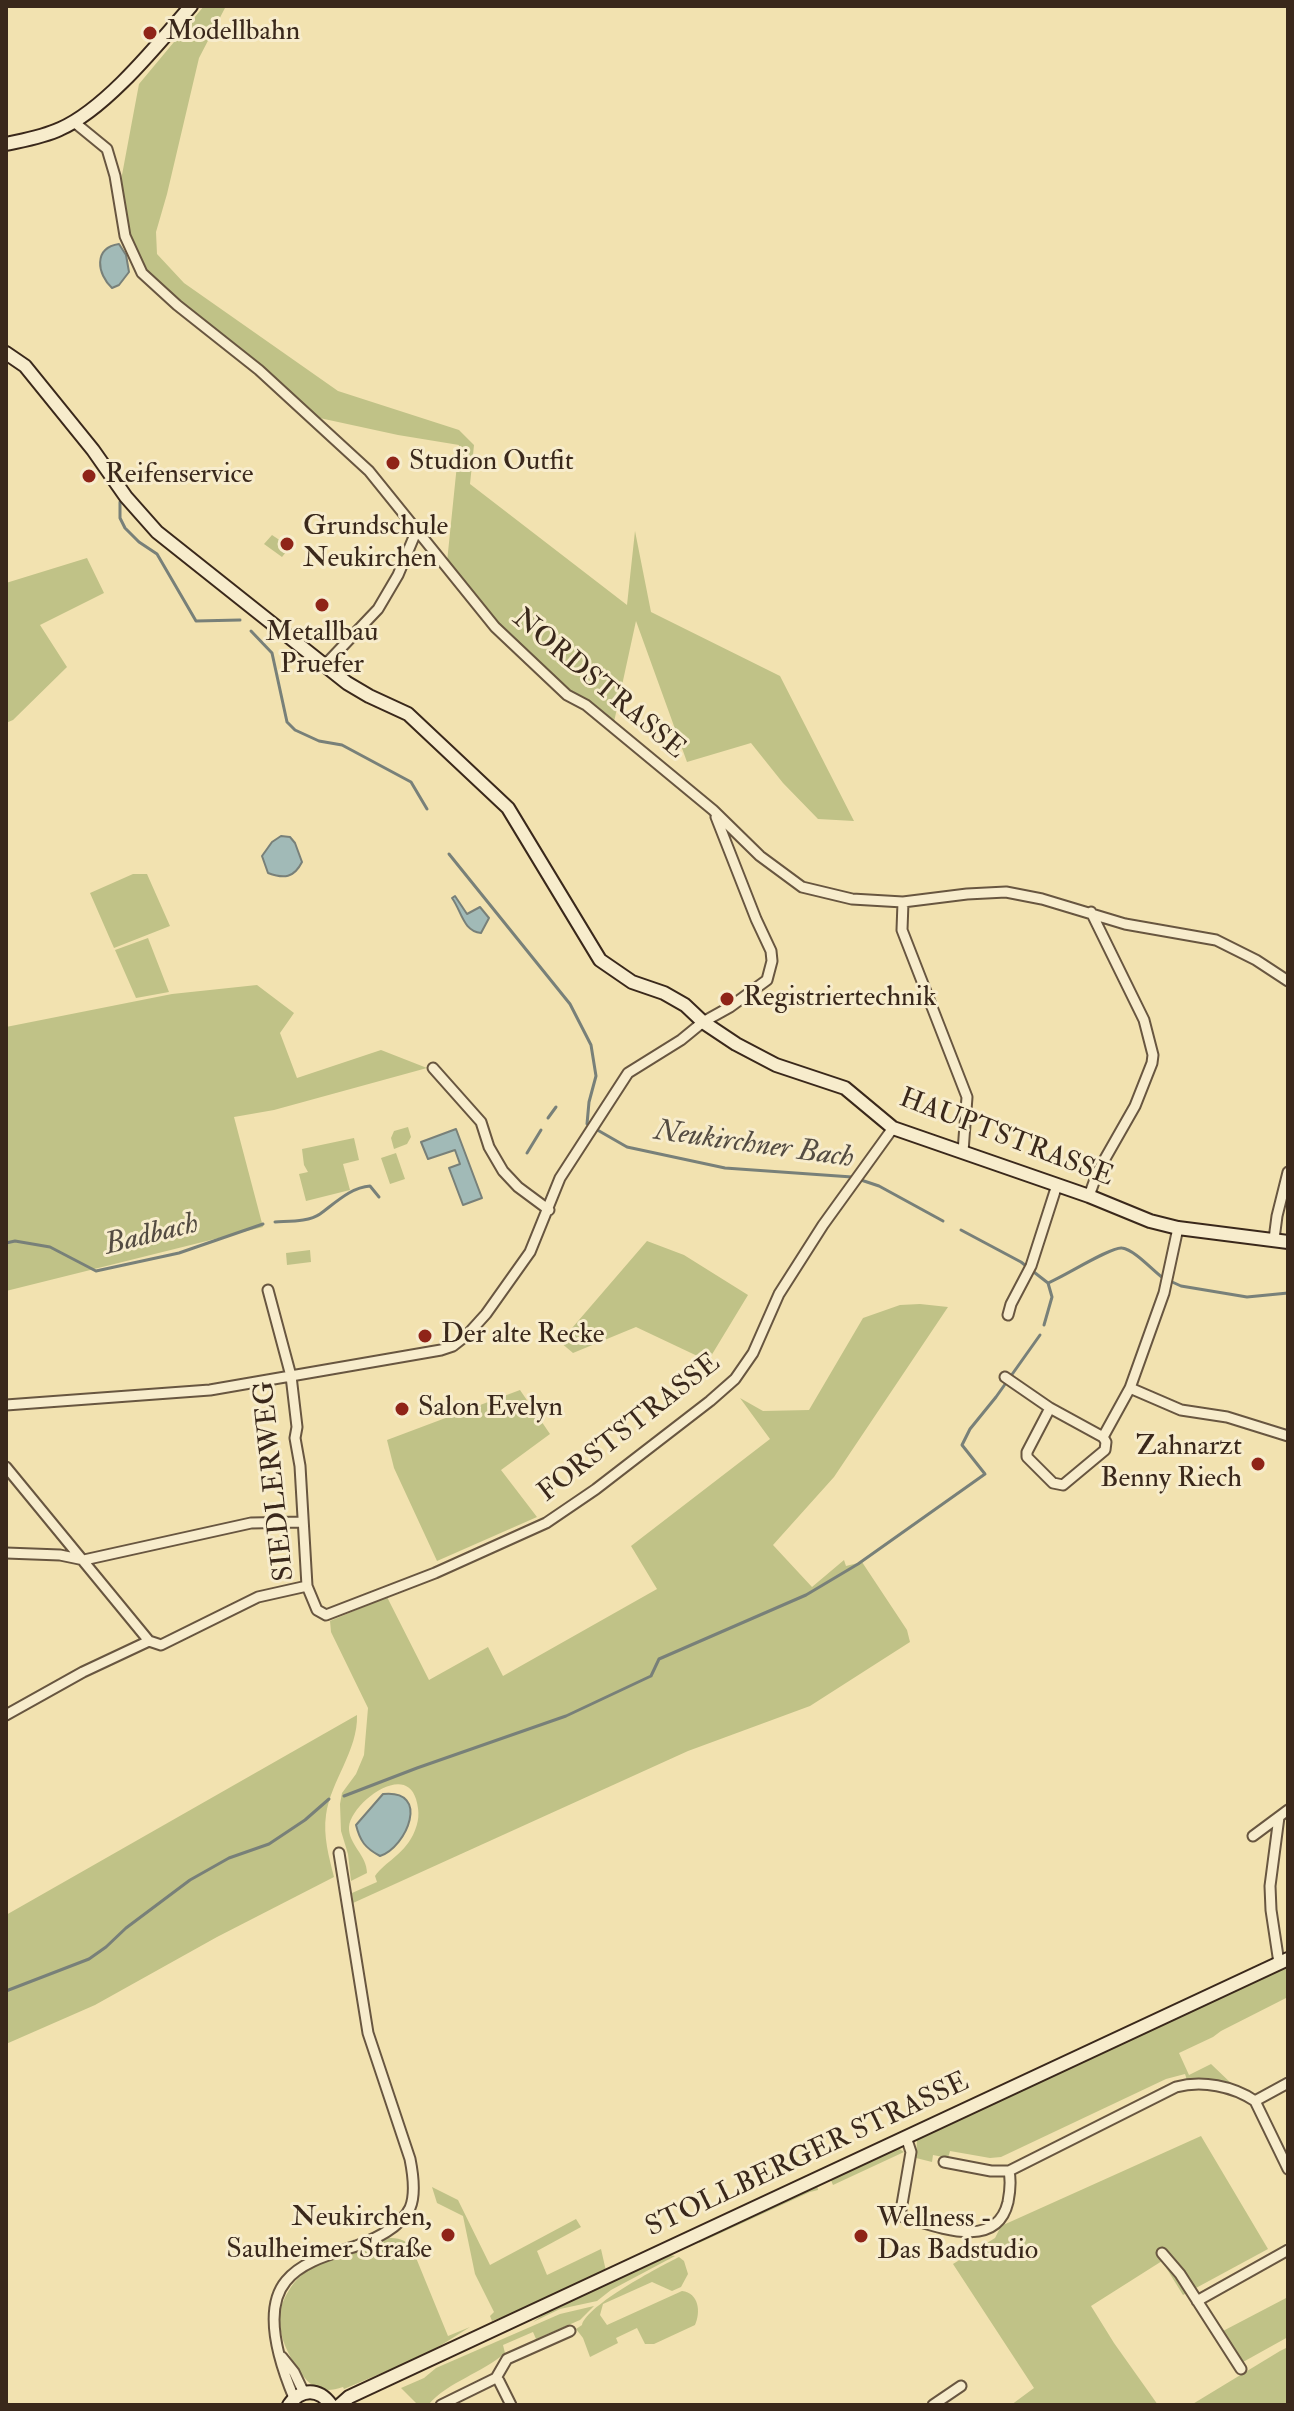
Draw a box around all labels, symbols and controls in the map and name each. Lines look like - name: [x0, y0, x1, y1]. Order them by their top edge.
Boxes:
- place label: Modellbahn: [166, 16, 300, 50]
- marker: Modellbahn: [141, 24, 159, 42]
- place label: Studion Outfit: [409, 446, 574, 480]
- marker: Studion Outfit: [384, 454, 402, 472]
- place label: Reifenservice: [105, 459, 253, 493]
- marker: Reifenservice: [80, 467, 98, 485]
- place label: Grundschule Neukirchen: [303, 511, 448, 577]
- marker: Grundschule Neukirchen: [278, 535, 296, 553]
- marker: Metallbau Pruefer: [313, 596, 331, 614]
- street label: NORDSTRASSE: [505, 603, 691, 767]
- place label: Metallbau Pruefer: [266, 617, 378, 683]
- place label: Registriertechnik: [743, 982, 936, 1016]
- marker: Registriertechnik: [718, 990, 736, 1008]
- street label: HAUPTSTRASSE: [894, 1083, 1118, 1195]
- water label: Neukirchner Bach: [652, 1114, 856, 1178]
- water label: Badbach: [101, 1207, 203, 1265]
- place label: Der alte Recke: [441, 1319, 605, 1353]
- marker: Der alte Recke: [416, 1327, 434, 1345]
- street label: FORSTSTRASSE: [532, 1347, 728, 1511]
- street label: SIEDLERWEG: [249, 1379, 303, 1583]
- place label: Salon Evelyn: [418, 1392, 563, 1426]
- marker: Salon Evelyn: [393, 1400, 411, 1418]
- place label: Zahnarzt Benny Riech: [1100, 1431, 1242, 1497]
- marker: Zahnarzt Benny Riech: [1249, 1455, 1267, 1473]
- street label: STOLLBERGER STRASSE: [641, 2066, 975, 2246]
- place label: Neukirchen, Saulheimer Straße: [226, 2202, 432, 2268]
- place label: Wellness - Das Badstudio: [877, 2203, 1038, 2269]
- marker: Neukirchen, Saulheimer Straße: [439, 2226, 457, 2244]
- marker: Wellness - Das Badstudio: [852, 2227, 870, 2245]

